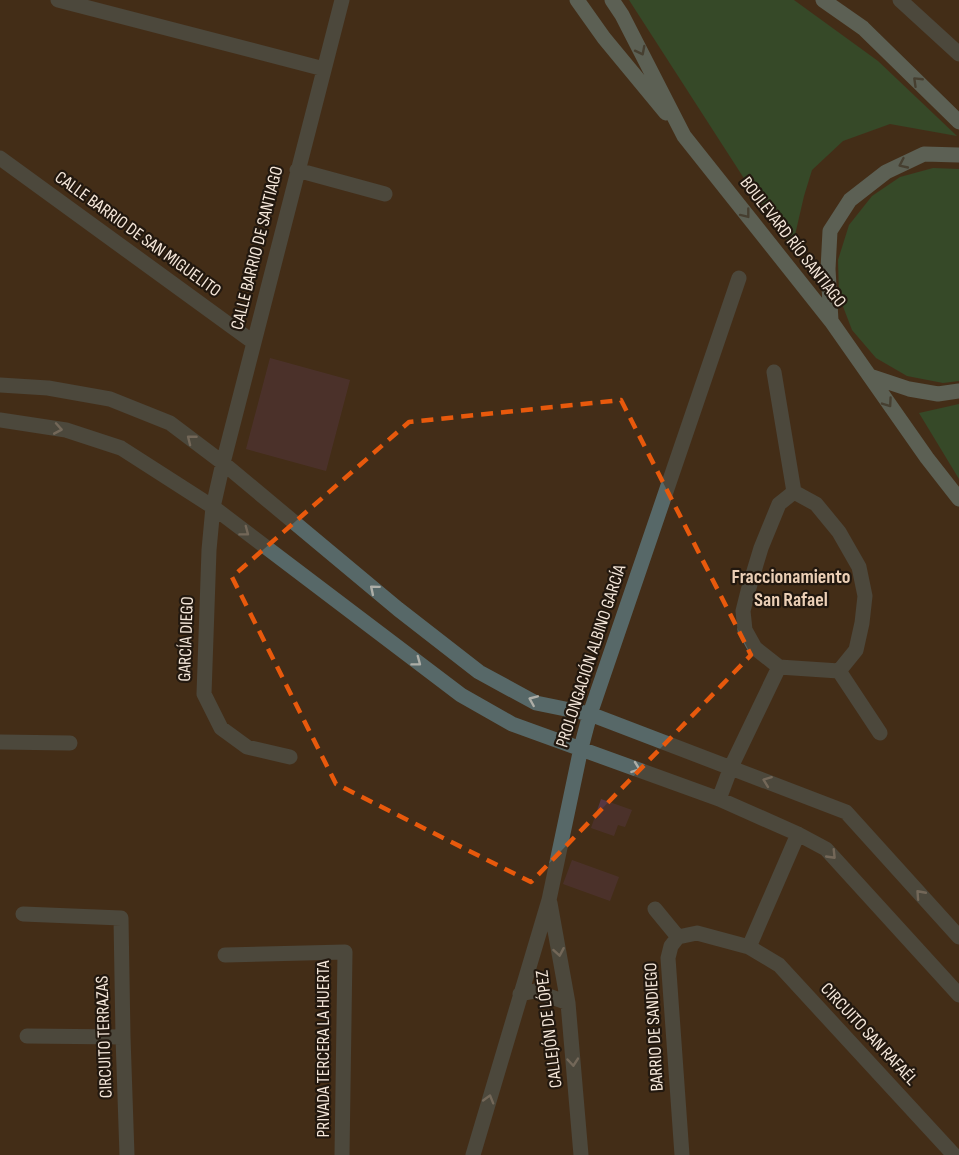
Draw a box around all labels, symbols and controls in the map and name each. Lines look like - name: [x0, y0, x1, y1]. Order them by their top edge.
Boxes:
- one-way arrow: [633, 44, 645, 55]
- one-way arrow: [914, 77, 924, 88]
- one-way arrow: [898, 157, 909, 169]
- street label: CALLE BARRIO DE SANTIAGO: [227, 164, 287, 332]
- street label: CALLE BARRIO DE SAN MIGUELITO: [51, 167, 225, 301]
- street label: BOULEVARD RÍO SANTIAGO: [736, 173, 850, 311]
- one-way arrow: [738, 207, 749, 218]
- one-way arrow: [881, 396, 892, 407]
- one-way arrow: [52, 422, 62, 435]
- one-way arrow: [186, 435, 197, 446]
- one-way arrow: [239, 524, 250, 535]
- street label: PROLONGACIÓN ALBINO GARCÍA: [552, 562, 631, 750]
- district label: Fraccionamiento San Rafael: [732, 565, 851, 612]
- one-way arrow: [370, 585, 381, 596]
- street label: GARCÍA DIEGO: [174, 596, 198, 682]
- one-way arrow: [411, 655, 422, 666]
- one-way arrow: [528, 695, 539, 707]
- one-way arrow: [630, 761, 640, 774]
- one-way arrow: [762, 776, 773, 789]
- one-way arrow: [825, 849, 836, 859]
- one-way arrow: [916, 890, 927, 901]
- one-way arrow: [552, 946, 565, 956]
- street label: PRIVADA TERCERA LA HUERTA: [313, 960, 334, 1138]
- street label: BARRIO DE SANDIEGO: [640, 962, 668, 1092]
- street label: CALLEJÓN DE LÓPEZ: [531, 968, 567, 1089]
- street label: CIRCUITO TERRAZAS: [91, 975, 117, 1099]
- street label: CIRCUITO SAN RAFAÉL: [816, 978, 922, 1090]
- one-way arrow: [566, 1057, 579, 1066]
- one-way arrow: [482, 1094, 494, 1105]

